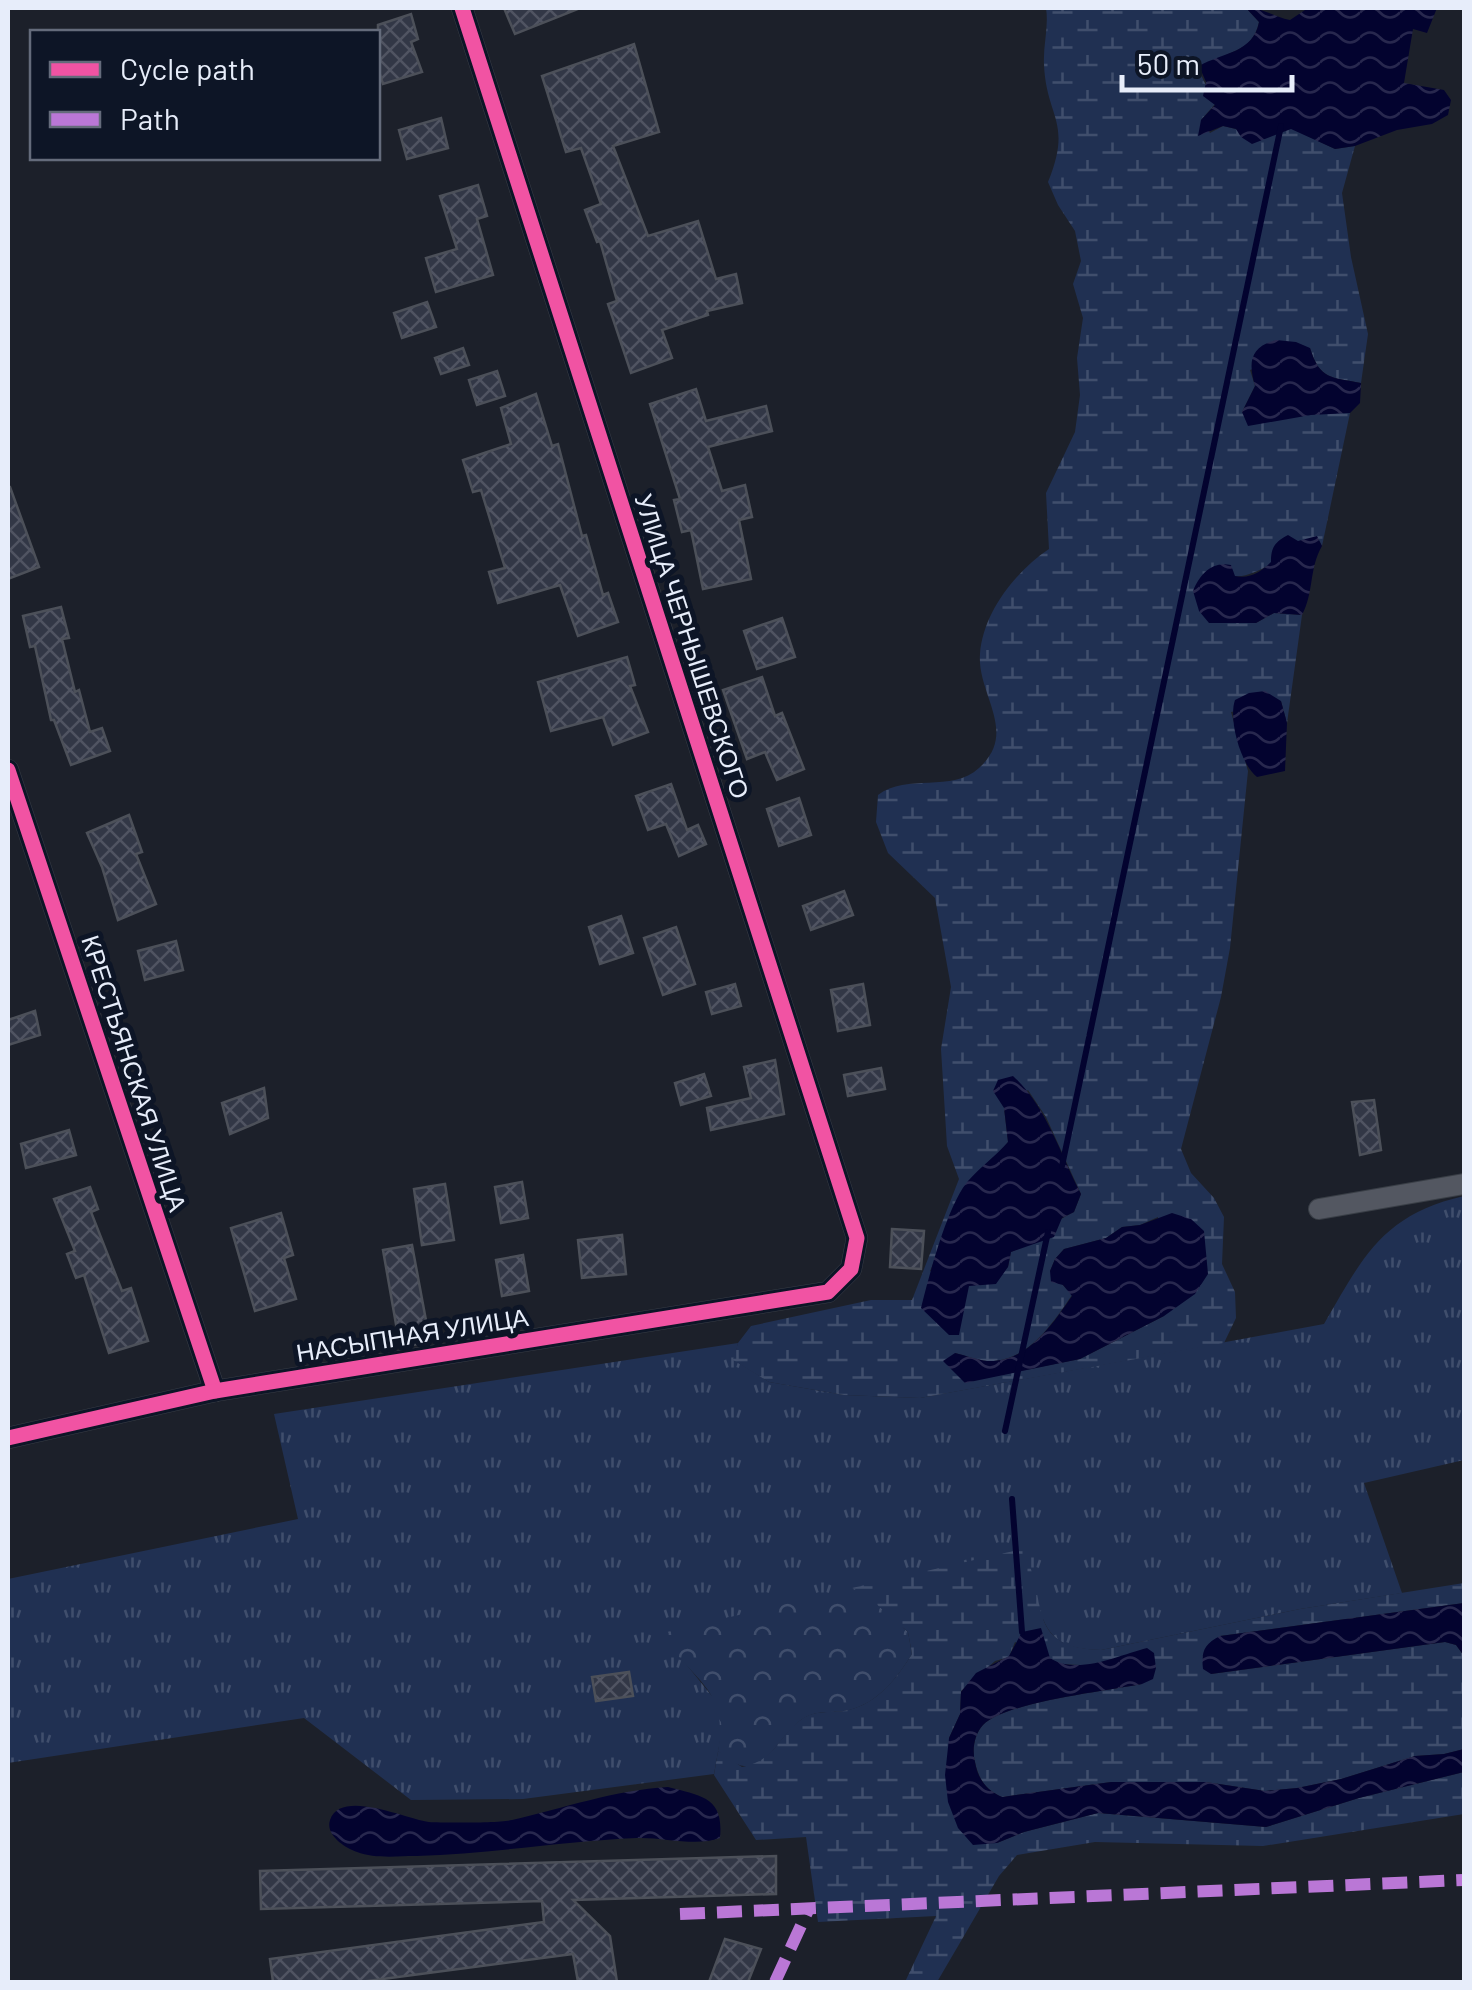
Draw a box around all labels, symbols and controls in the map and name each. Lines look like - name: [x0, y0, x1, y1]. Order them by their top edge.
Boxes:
- legend: [30, 30, 380, 160]
- scale bar: [1122, 30, 1292, 92]
- text: 50 m: [1137, 45, 1200, 81]
- text: Cycle path: [120, 50, 255, 86]
- text: Path: [120, 100, 180, 136]
- street label: УЛИЦА ЧЕРНЫШЕВСКОГО: [630, 490, 756, 802]
- street label: КРЕСТЬЯНСКАЯ УЛИЦА: [76, 931, 194, 1215]
- street label: НАСЫПНАЯ УЛИЦА: [294, 1301, 531, 1367]

